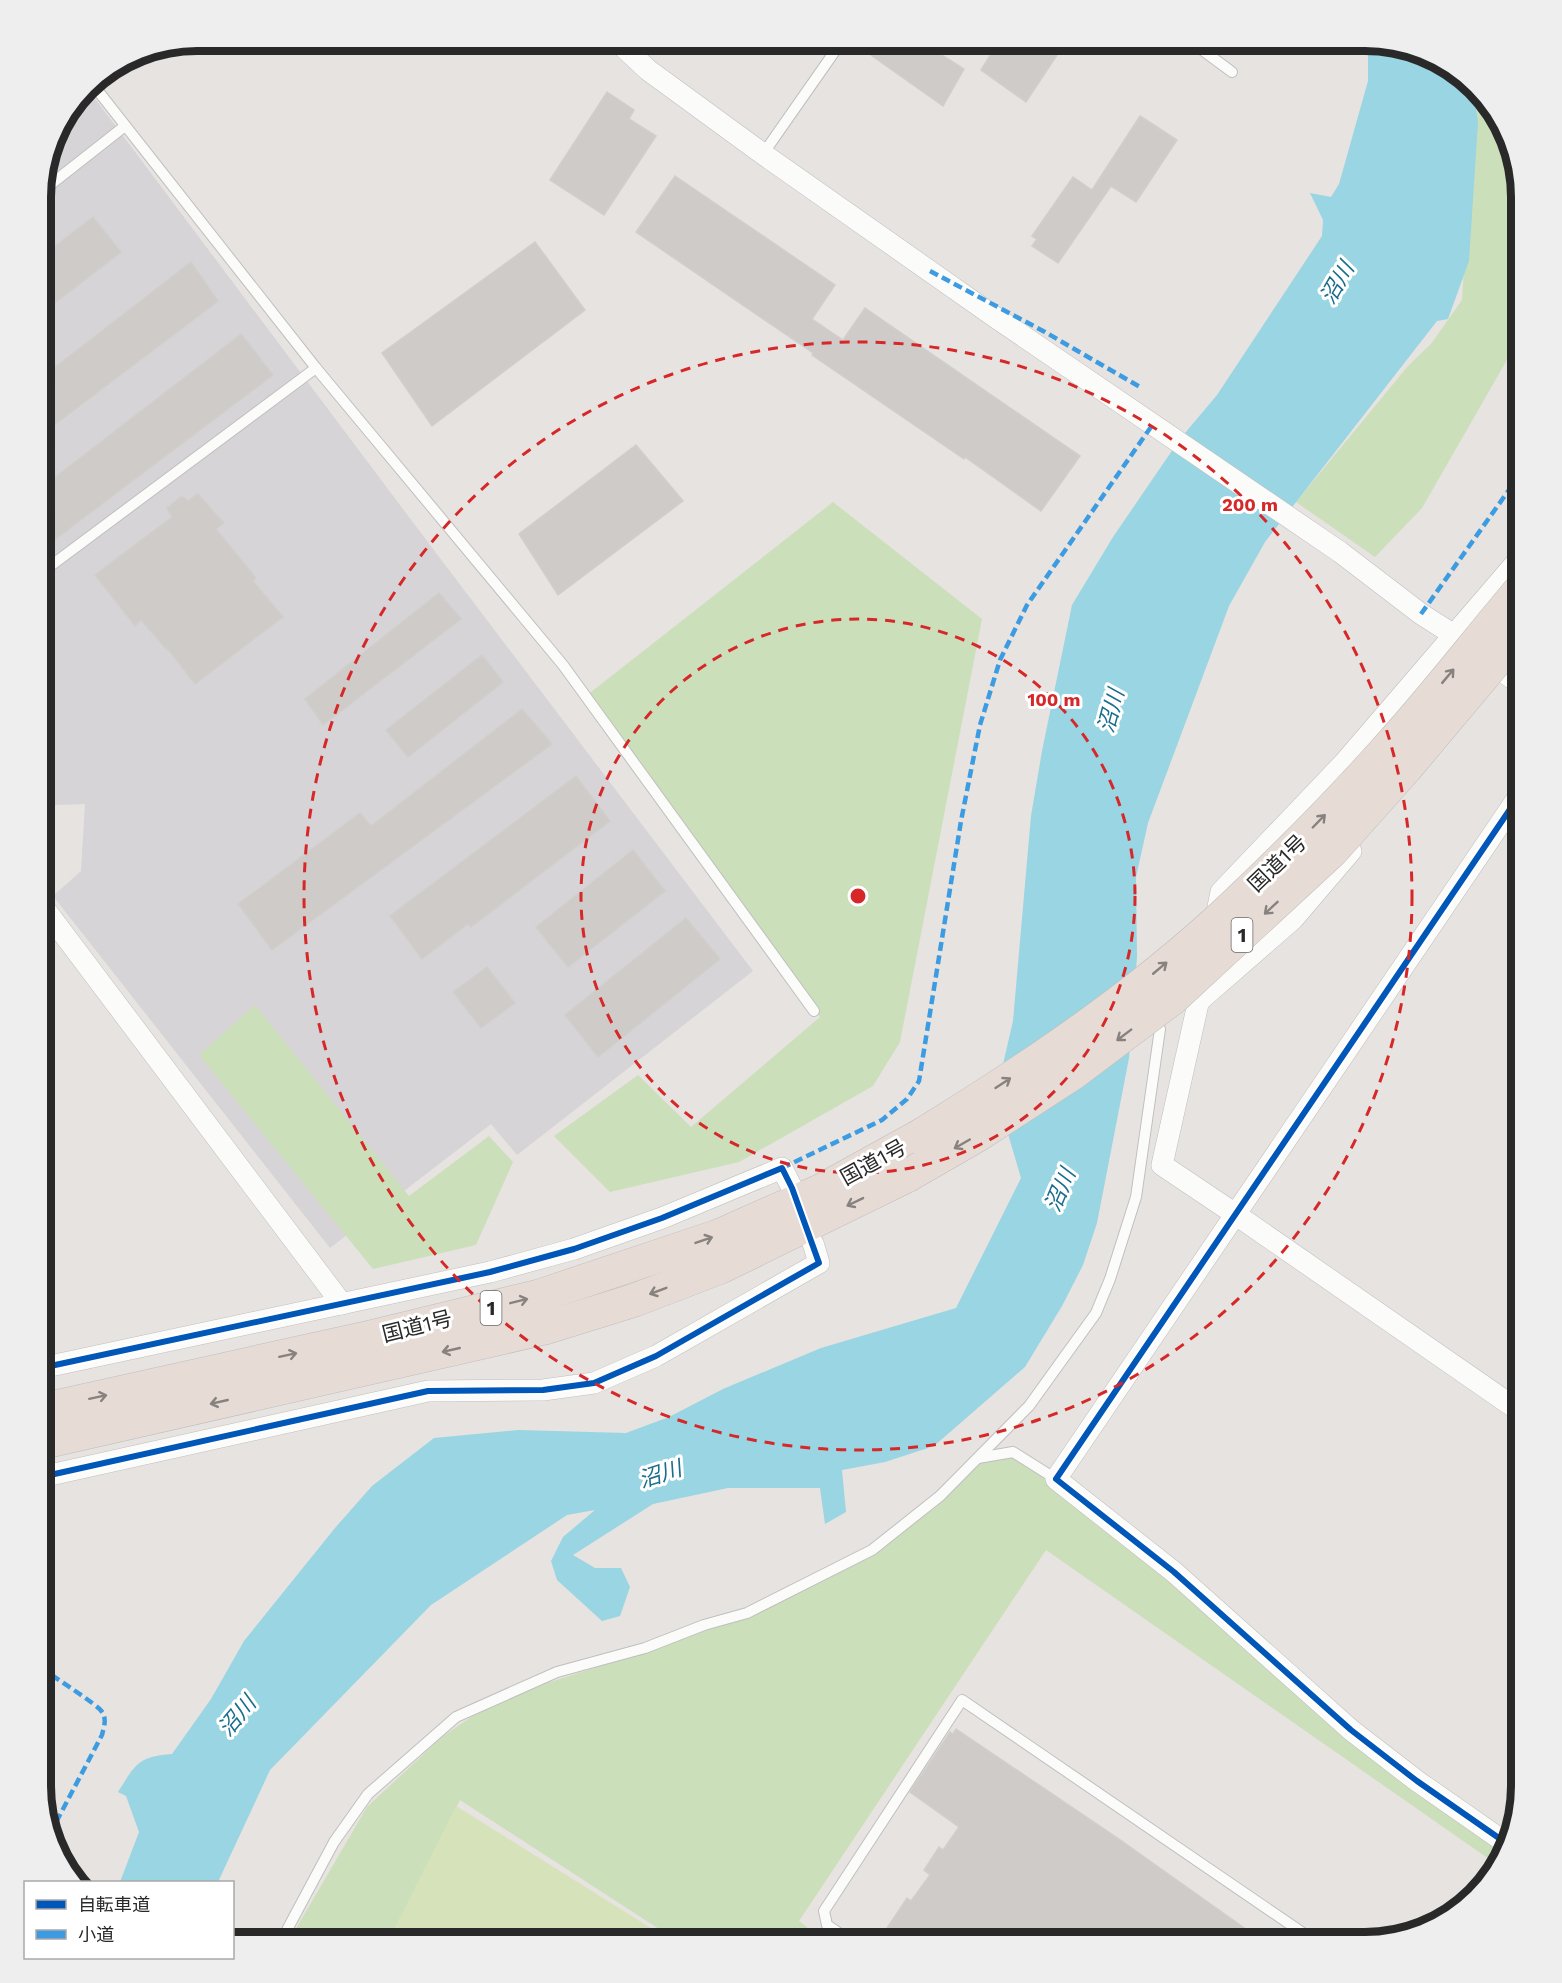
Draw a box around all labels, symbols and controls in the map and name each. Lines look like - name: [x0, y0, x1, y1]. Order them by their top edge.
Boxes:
- water label: 沼川: [1315, 256, 1360, 308]
- text: 200 m: [1222, 494, 1278, 515]
- one-way arrow: [1442, 668, 1455, 684]
- water label: 沼川: [1093, 685, 1129, 735]
- text: 100 m: [1027, 689, 1081, 710]
- one-way arrow: [1311, 814, 1326, 829]
- street label: 国道1号: [1243, 829, 1311, 897]
- centre of rings: [848, 886, 868, 906]
- one-way arrow: [1264, 901, 1279, 915]
- road number: 1: [1232, 918, 1252, 952]
- one-way arrow: [1152, 962, 1168, 975]
- one-way arrow: [1116, 1029, 1132, 1041]
- one-way arrow: [994, 1077, 1011, 1089]
- street label: 国道1号: [836, 1134, 910, 1190]
- one-way arrow: [954, 1138, 971, 1150]
- water label: 沼川: [1040, 1163, 1081, 1215]
- one-way arrow: [846, 1196, 864, 1208]
- one-way arrow: [694, 1234, 713, 1245]
- one-way arrow: [649, 1286, 668, 1297]
- road number: 1: [480, 1291, 502, 1325]
- one-way arrow: [509, 1295, 528, 1307]
- street label: 国道1号: [379, 1305, 455, 1347]
- one-way arrow: [441, 1344, 460, 1356]
- one-way arrow: [278, 1349, 297, 1360]
- one-way arrow: [87, 1391, 107, 1402]
- one-way arrow: [210, 1397, 230, 1408]
- water label: 沼川: [635, 1455, 687, 1493]
- water label: 沼川: [213, 1690, 262, 1741]
- legend: [24, 1881, 234, 1959]
- text: 自転車道: [78, 1894, 150, 1915]
- text: 小道: [78, 1924, 114, 1945]

